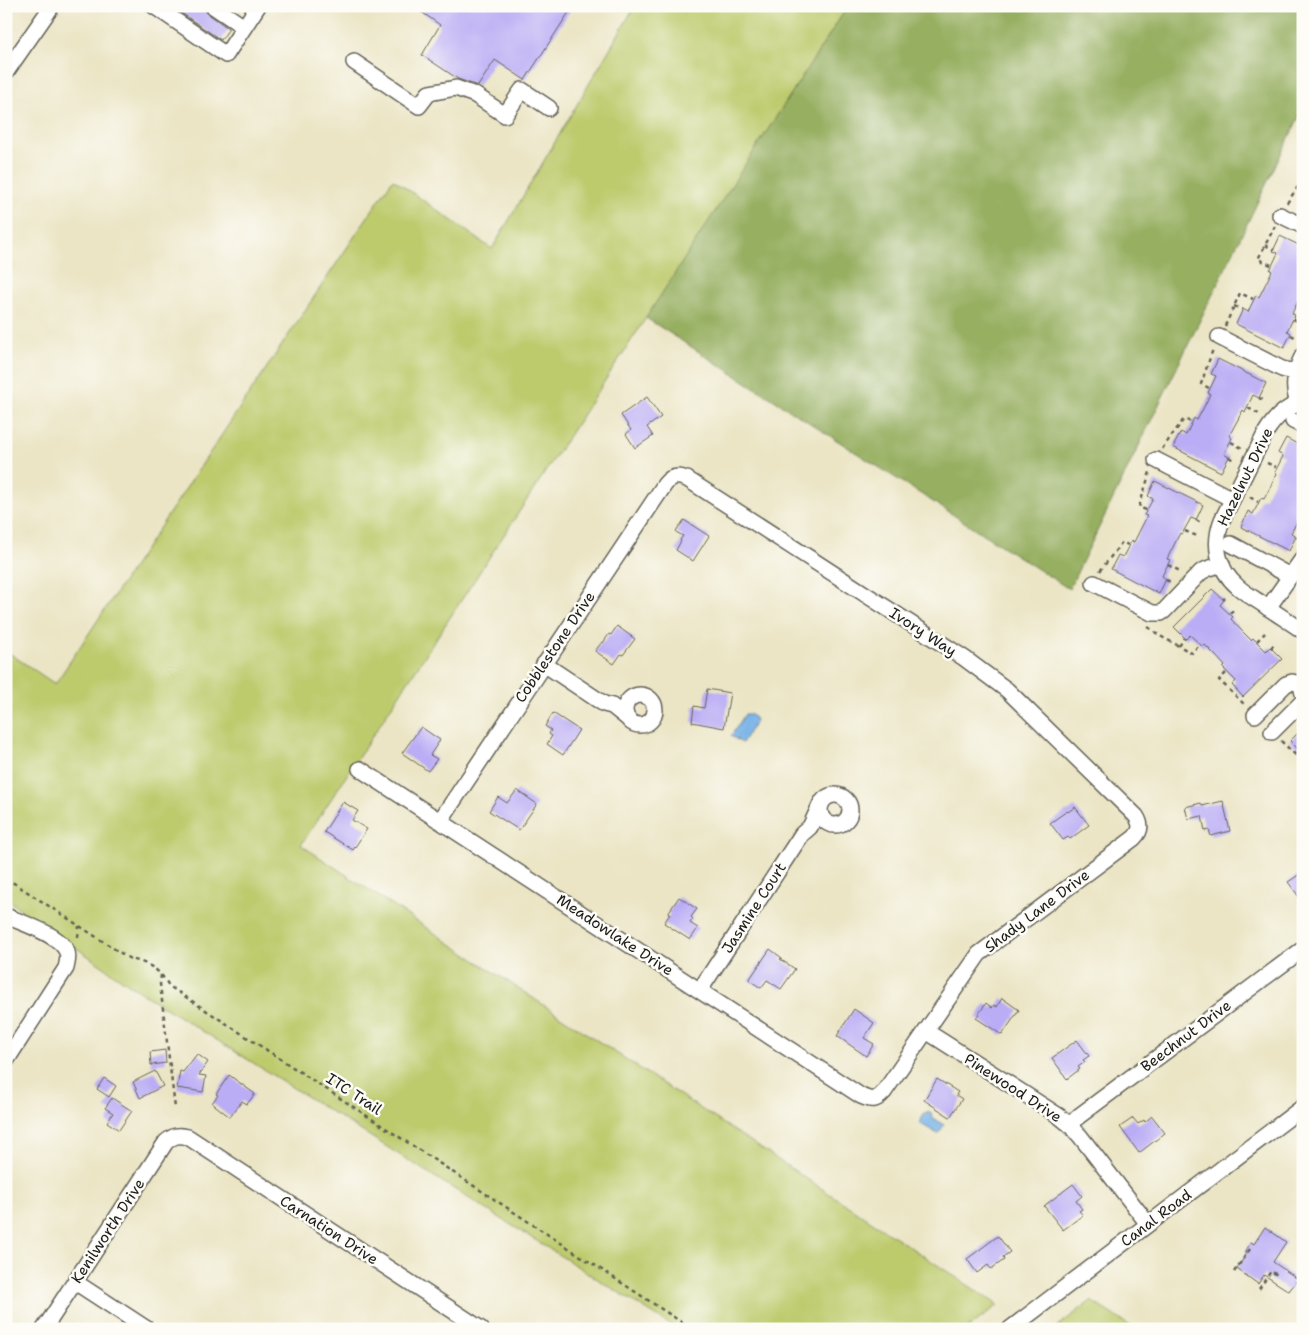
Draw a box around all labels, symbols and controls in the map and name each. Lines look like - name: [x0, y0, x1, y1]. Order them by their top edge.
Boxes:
- street label: Hazelnut Drive: [1212, 424, 1278, 530]
- street label: Cobblestone Drive: [510, 588, 600, 706]
- street label: Ivory Way: [886, 603, 960, 661]
- street label: Jasmine Court: [717, 859, 791, 957]
- street label: Shady Lane Drive: [980, 865, 1094, 957]
- street label: Meadowlake Drive: [553, 890, 677, 980]
- street label: Beechnut Drive: [1137, 995, 1235, 1077]
- street label: Pinewood Drive: [960, 1049, 1066, 1127]
- street label: ITC Trail: [322, 1069, 386, 1120]
- street label: Kenilworth Drive: [67, 1175, 149, 1287]
- street label: Canal Road: [1116, 1184, 1196, 1251]
- street label: Carnation Drive: [276, 1191, 382, 1269]

